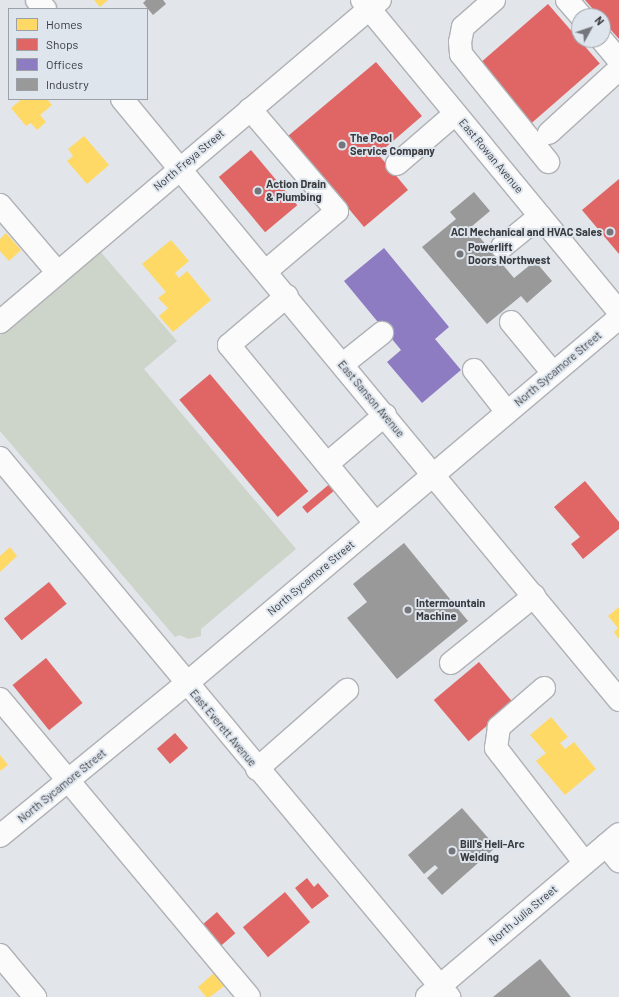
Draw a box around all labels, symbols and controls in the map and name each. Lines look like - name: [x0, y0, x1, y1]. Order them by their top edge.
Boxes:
- legend: [8, 8, 148, 100]
- north arrow: [571, 8, 611, 48]
- text: N: [592, 14, 607, 28]
- text: Homes: [46, 17, 82, 31]
- text: Shops: [46, 37, 78, 51]
- text: Offices: [46, 57, 83, 71]
- text: Industry: [46, 77, 89, 91]
- street label: East Rowan Avenue: [456, 116, 526, 196]
- street label: North Freya Street: [151, 127, 227, 193]
- place label: The Pool Service Company: [350, 132, 435, 158]
- marker: The Pool Service Company: [337, 140, 347, 150]
- place label: Action Drain & Plumbing: [266, 178, 326, 204]
- marker: Action Drain & Plumbing: [253, 186, 263, 196]
- place label: ACI Mechanical and HVAC Sales: [451, 225, 602, 239]
- marker: ACI Mechanical and HVAC Sales: [605, 227, 615, 237]
- place label: Powerlift Doors Northwest: [468, 241, 550, 267]
- marker: Powerlift Doors Northwest: [455, 249, 465, 259]
- street label: North Sycamore Street: [512, 329, 604, 409]
- street label: East Sanson Avenue: [335, 358, 407, 440]
- street label: North Sycamore Street: [265, 538, 357, 618]
- place label: Intermountain Machine: [416, 597, 485, 623]
- marker: Intermountain Machine: [403, 605, 413, 615]
- street label: East Everett Avenue: [187, 687, 259, 769]
- street label: North Sycamore Street: [15, 746, 109, 826]
- place label: Bill's Heli-Arc Welding: [460, 838, 525, 864]
- marker: Bill's Heli-Arc Welding: [447, 846, 457, 856]
- street label: North Julia Street: [486, 883, 560, 947]

